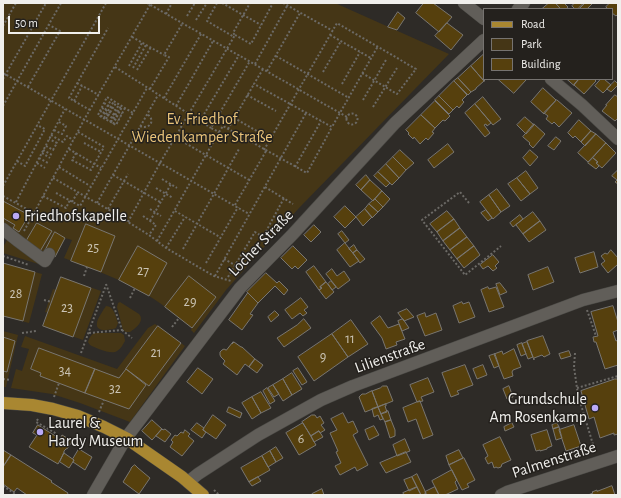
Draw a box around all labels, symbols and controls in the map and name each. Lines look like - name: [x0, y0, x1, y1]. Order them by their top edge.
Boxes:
- scale bar: [10, 8, 102, 34]
- legend: [483, 8, 613, 80]
- text: 50 m: [15, 17, 38, 29]
- text: Road: [521, 18, 545, 30]
- text: Park: [521, 38, 542, 50]
- text: Building: [521, 58, 561, 70]
- park label: Ev. Friedhof Wiedenkamper Straße: [131, 109, 273, 147]
- place label: Friedhofskapelle: [24, 206, 127, 226]
- street label: Locher Straße: [224, 206, 298, 280]
- marker: Friedhofskapelle: [11, 211, 21, 221]
- house number: 25: [87, 240, 99, 256]
- house number: 27: [137, 263, 149, 279]
- house number: 28: [9, 286, 23, 302]
- house number: 29: [184, 294, 196, 310]
- house number: 23: [61, 300, 73, 316]
- house number: 11: [345, 331, 355, 347]
- street label: Lilienstraße: [352, 334, 428, 378]
- house number: 21: [150, 345, 162, 361]
- house number: 9: [320, 349, 326, 365]
- house number: 34: [59, 363, 71, 379]
- house number: 32: [109, 381, 121, 397]
- place label: Grundschule Am Rosenkamp: [490, 389, 587, 427]
- marker: Grundschule Am Rosenkamp: [590, 403, 600, 413]
- place label: Laurel & Hardy Museum: [48, 413, 143, 451]
- marker: Laurel & Hardy Museum: [35, 427, 45, 437]
- house number: 6: [298, 431, 304, 447]
- street label: Palmenstraße: [509, 437, 599, 483]

